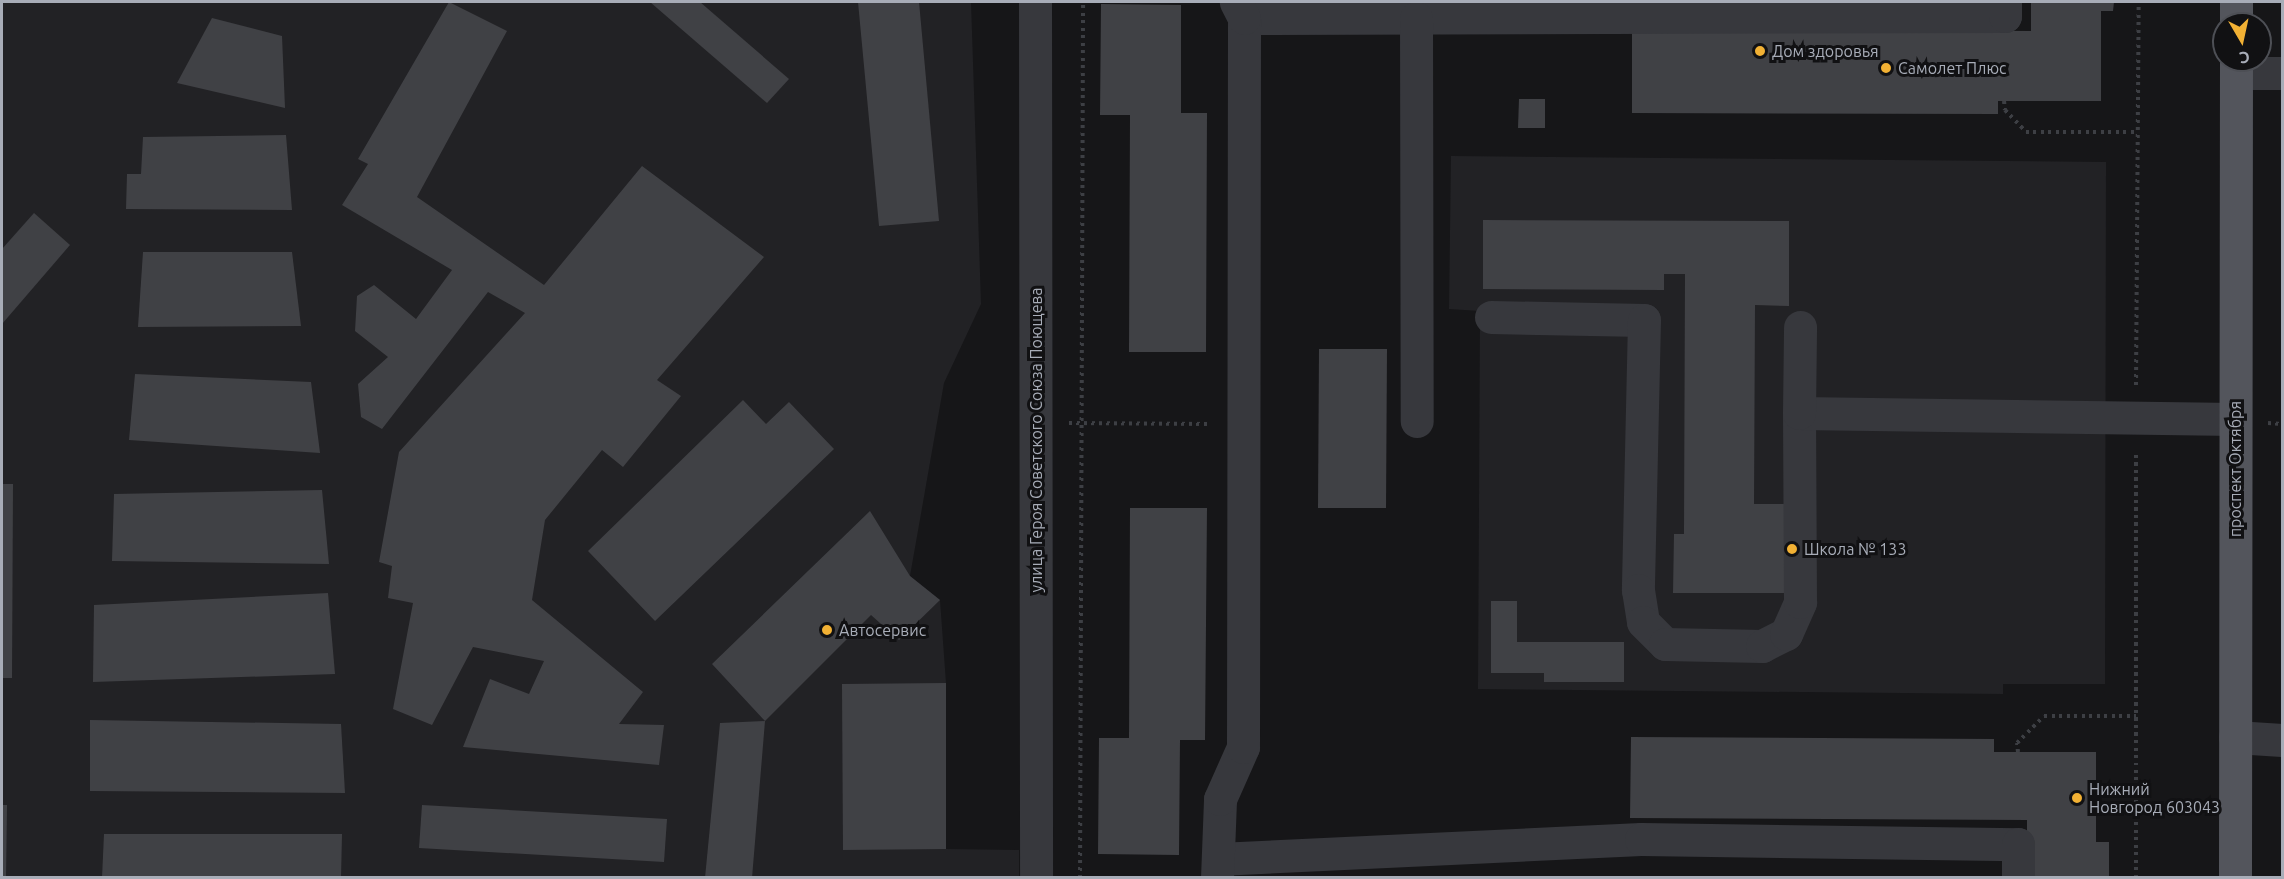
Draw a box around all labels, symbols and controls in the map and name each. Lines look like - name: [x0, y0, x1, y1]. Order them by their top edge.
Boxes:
- north arrow: [2212, 12, 2272, 72]
- place label: Дом здоровья: [1772, 41, 1879, 61]
- marker: Дом здоровья: [1753, 44, 1767, 58]
- text: С: [2238, 48, 2251, 67]
- place label: Самолет Плюс: [1898, 58, 2007, 78]
- marker: Самолет Плюс: [1879, 61, 1893, 75]
- street label: улица Героя Советского Союза Поющева: [1026, 287, 1046, 593]
- street label: проспект Октября: [2225, 401, 2245, 537]
- place label: Школа № 133: [1804, 539, 1906, 559]
- marker: Школа № 133: [1785, 542, 1799, 556]
- place label: Автосервис: [839, 620, 926, 640]
- marker: Автосервис: [820, 623, 834, 637]
- place label: Нижний Новгород 603043: [2089, 779, 2220, 817]
- marker: Нижний Новгород 603043: [2070, 791, 2084, 805]

